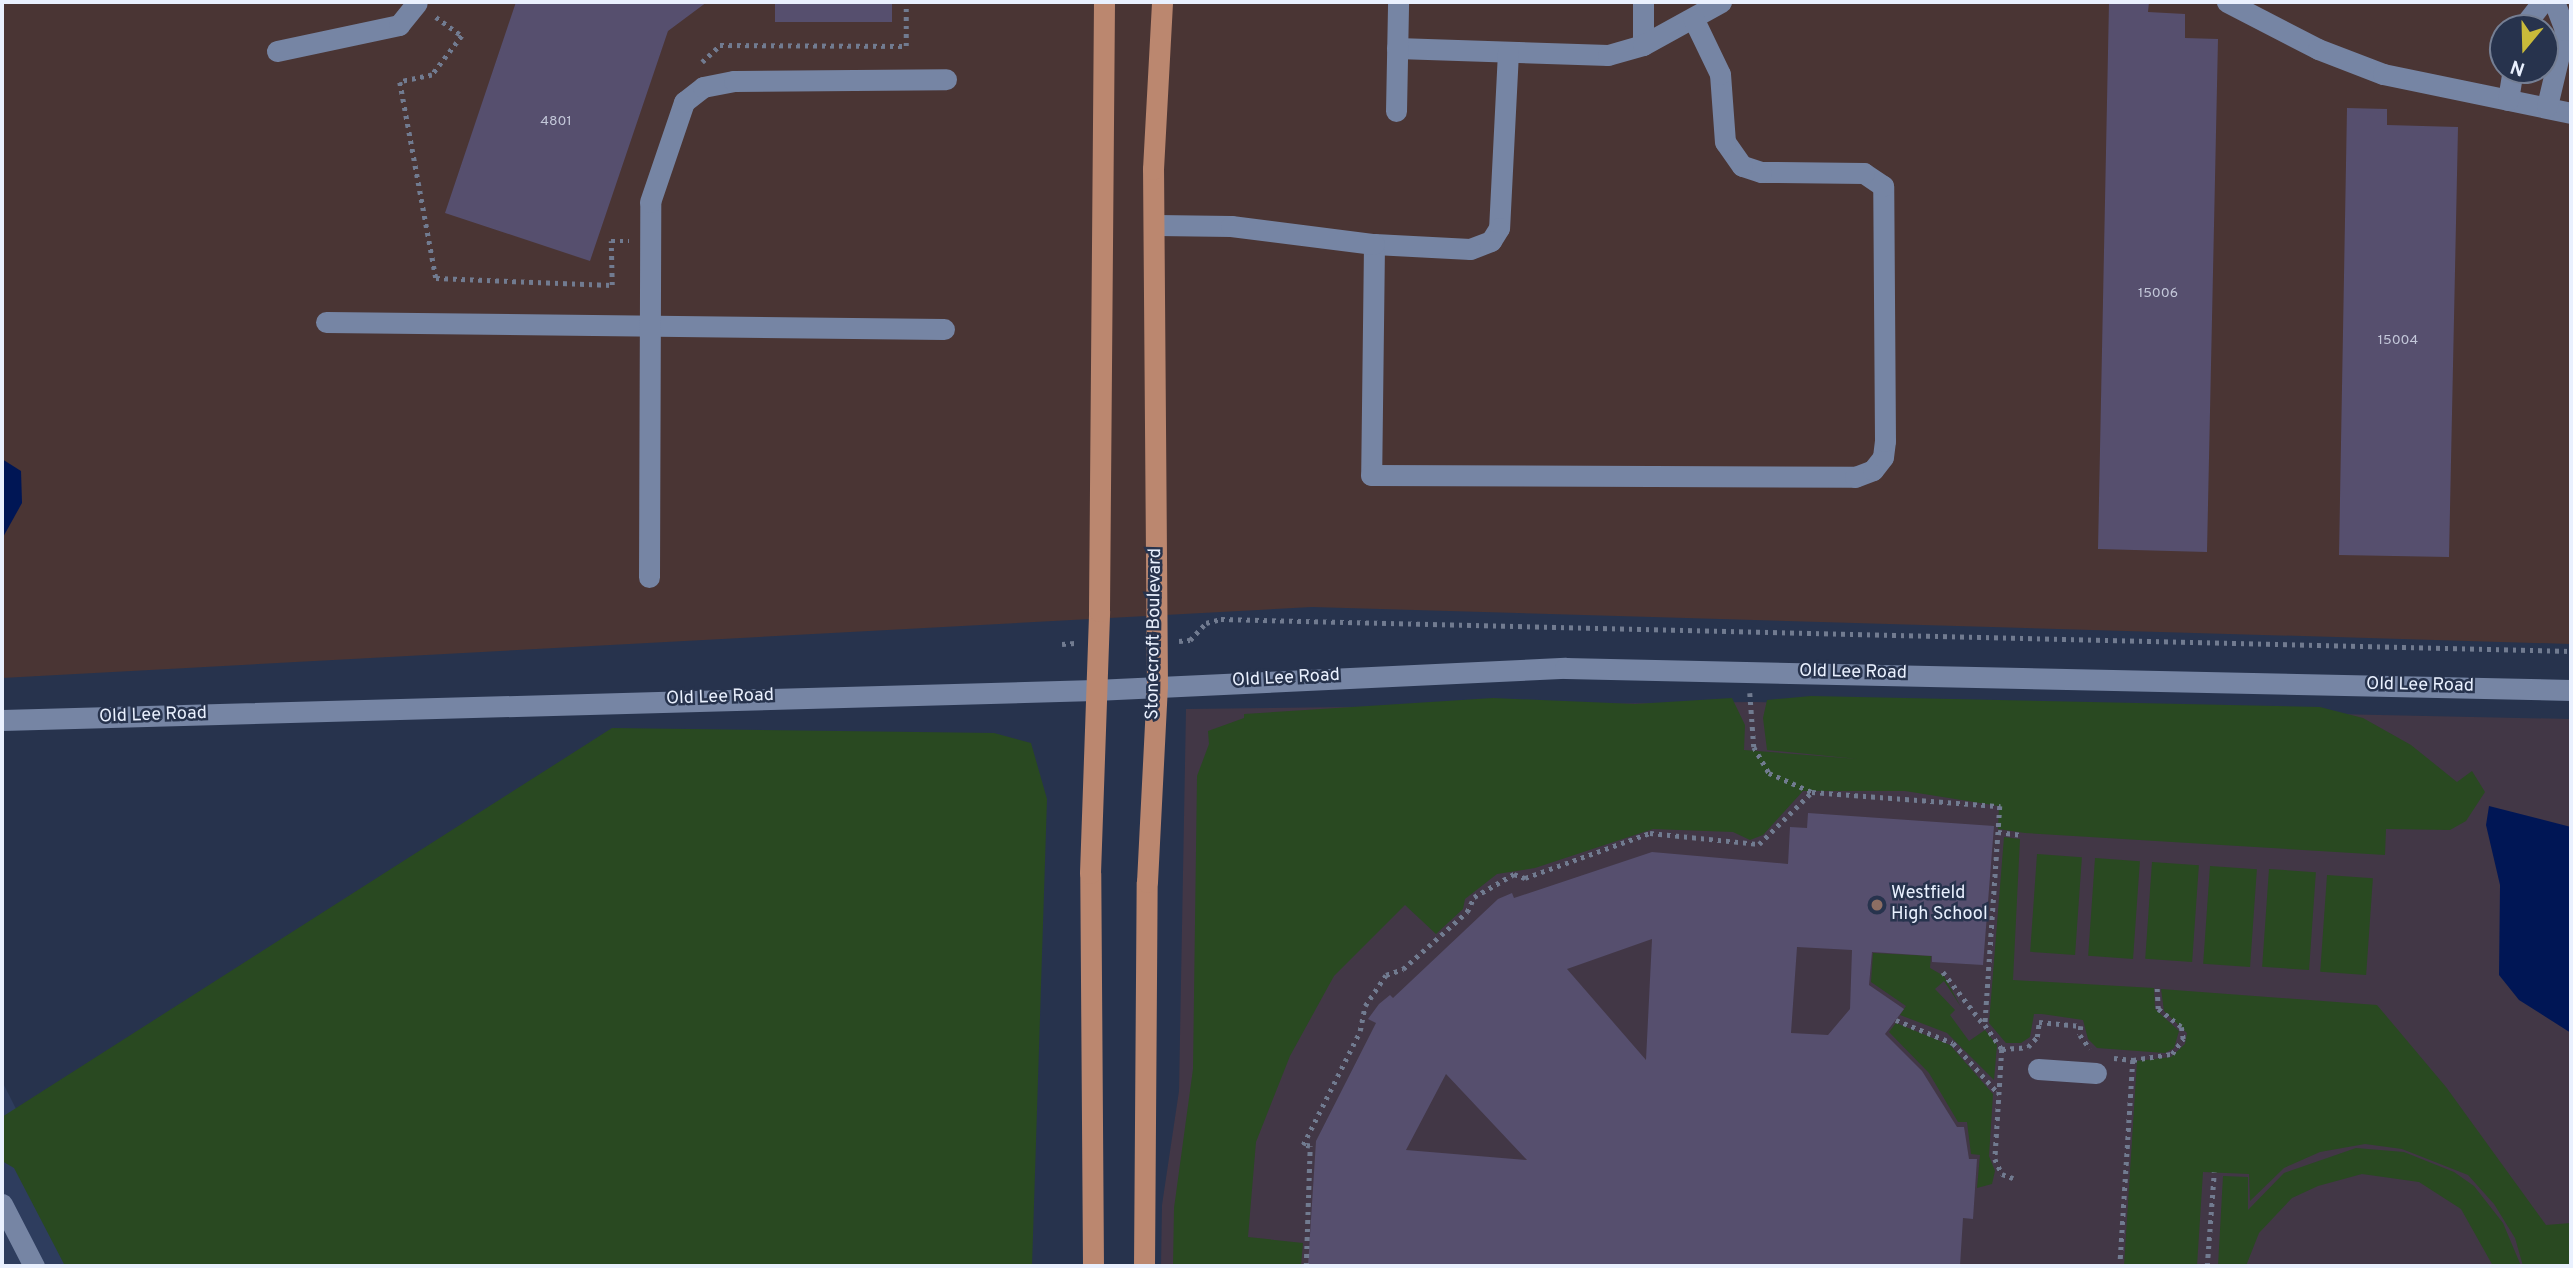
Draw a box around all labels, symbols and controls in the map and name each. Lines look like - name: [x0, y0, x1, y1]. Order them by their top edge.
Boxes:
- north arrow: [2489, 14, 2559, 84]
- text: N: [2507, 53, 2528, 81]
- house number: 4801: [540, 114, 572, 130]
- house number: 15006: [2138, 286, 2178, 302]
- house number: 15004: [2378, 333, 2418, 349]
- street label: Stonecroft Boulevard: [1143, 548, 1167, 720]
- street label: Old Lee Road: [1799, 661, 1907, 685]
- street label: Old Lee Road: [1232, 665, 1340, 693]
- street label: Old Lee Road: [2366, 674, 2474, 698]
- street label: Old Lee Road: [666, 685, 774, 711]
- street label: Old Lee Road: [99, 703, 207, 729]
- place label: Westfield High School: [1891, 884, 1988, 926]
- marker: Westfield High School: [1869, 897, 1885, 913]

